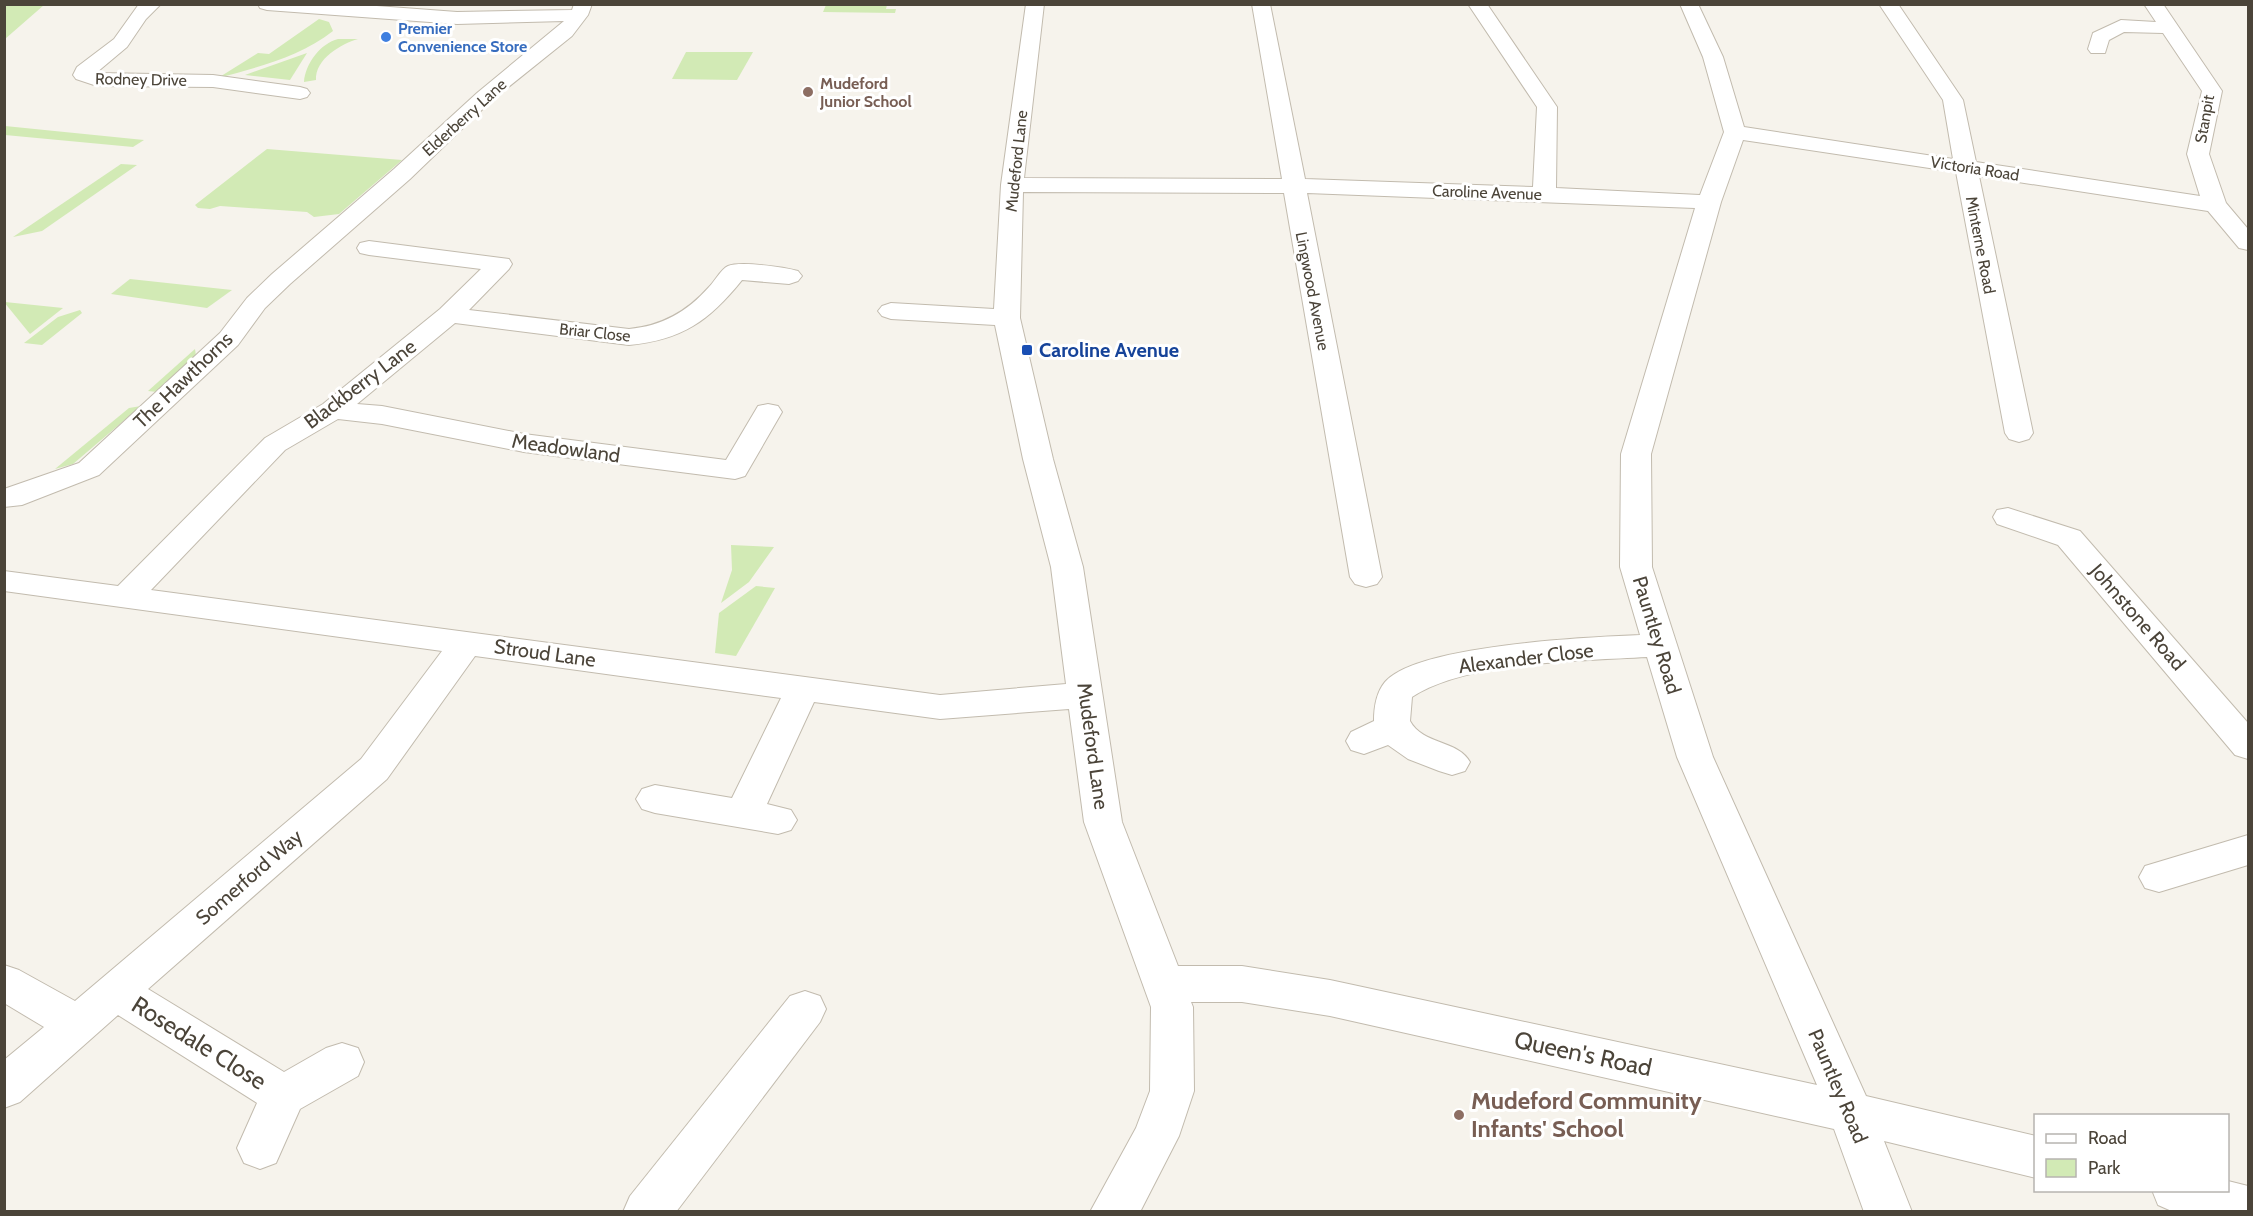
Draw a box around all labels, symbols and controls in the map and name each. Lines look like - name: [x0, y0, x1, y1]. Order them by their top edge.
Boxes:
- place label: Premier Convenience Store: [398, 19, 527, 56]
- marker: Premier Convenience Store: [379, 30, 393, 44]
- street label: Rodney Drive: [95, 69, 187, 90]
- place label: Mudeford Junior School: [819, 74, 912, 111]
- street label: Elderberry Lane: [418, 75, 510, 160]
- marker: Mudeford Junior School: [801, 85, 815, 99]
- street label: Stanpit: [2191, 93, 2218, 145]
- street label: Mudeford Lane: [1002, 109, 1031, 213]
- street label: Victoria Road: [1929, 152, 2021, 185]
- street label: Caroline Avenue: [1432, 181, 1542, 204]
- street label: Minterne Road: [1962, 195, 1999, 296]
- street label: Lingwood Avenue: [1292, 230, 1333, 352]
- street label: Briar Close: [558, 319, 631, 346]
- street label: The Hawthorns: [129, 327, 237, 433]
- street label: Blackberry Lane: [299, 334, 421, 434]
- place label: Caroline Avenue: [1039, 338, 1179, 362]
- marker: Caroline Avenue: [1020, 343, 1034, 357]
- street label: Meadowland: [510, 429, 622, 467]
- street label: Johnstone Road: [2085, 558, 2191, 675]
- street label: Pauntley Road: [1628, 573, 1686, 697]
- street label: Stroud Lane: [493, 634, 597, 672]
- street label: Alexander Close: [1457, 638, 1595, 678]
- street label: Mudeford Lane: [1072, 681, 1114, 811]
- street label: Somerford Way: [191, 824, 307, 930]
- street label: Rosedale Close: [127, 990, 272, 1095]
- street label: Queen's Road: [1512, 1025, 1654, 1082]
- street label: Pauntley Road: [1803, 1025, 1873, 1147]
- place label: Mudeford Community Infants' School: [1471, 1086, 1702, 1143]
- marker: Mudeford Community Infants' School: [1452, 1108, 1466, 1122]
- legend: [2034, 1114, 2229, 1192]
- text: Road: [2088, 1127, 2127, 1149]
- text: Park: [2088, 1157, 2121, 1179]

